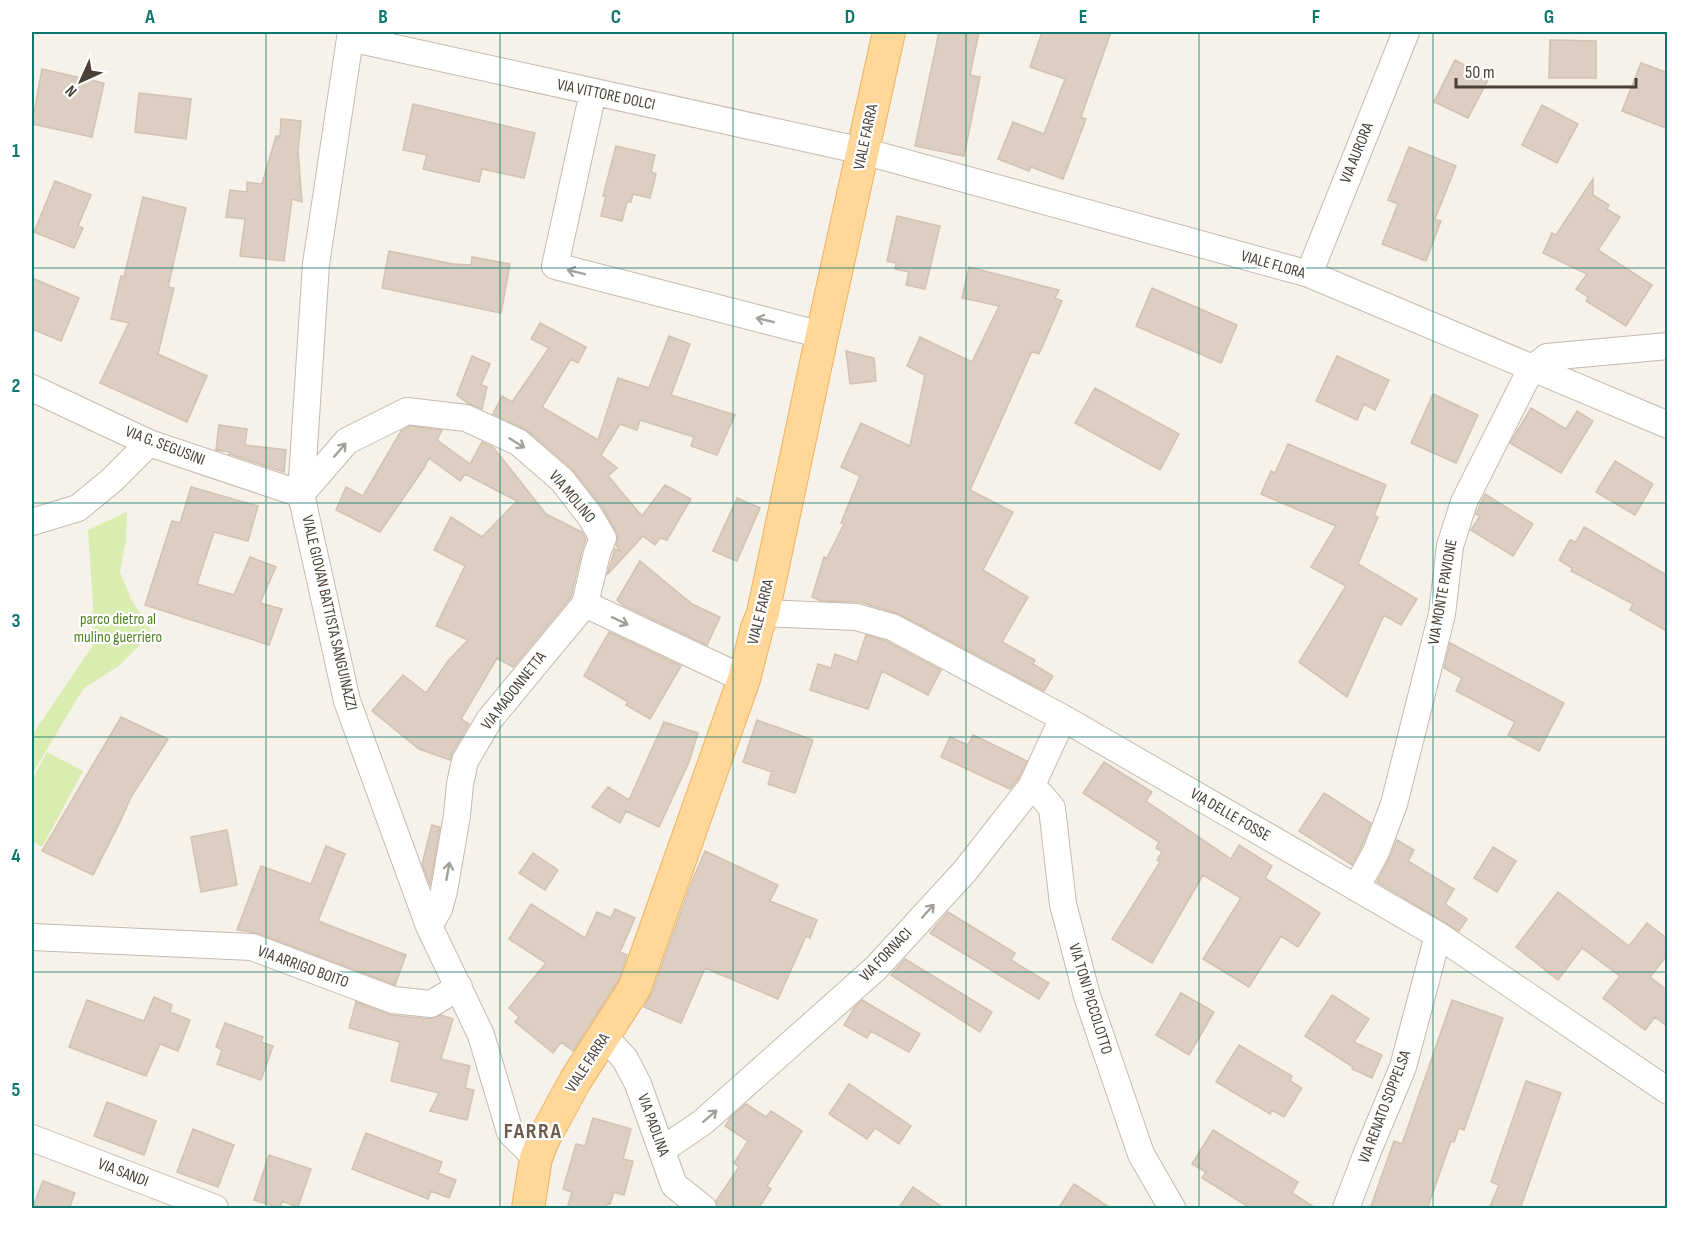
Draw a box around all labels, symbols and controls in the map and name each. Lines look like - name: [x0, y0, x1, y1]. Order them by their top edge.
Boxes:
- text: A: [144, 5, 155, 29]
- text: B: [378, 5, 388, 29]
- text: C: [611, 5, 621, 29]
- text: D: [845, 5, 855, 29]
- text: E: [1079, 5, 1087, 29]
- text: F: [1312, 5, 1320, 29]
- text: G: [1544, 5, 1554, 29]
- north arrow: [51, 51, 111, 111]
- scale bar: [1456, 51, 1636, 89]
- text: 50 m: [1465, 62, 1495, 83]
- street label: VIA VITTORE DOLCI: [555, 75, 657, 115]
- text: N: [62, 81, 81, 100]
- street label: VIALE FARRA: [850, 102, 882, 172]
- street label: VIA AURORA: [1336, 120, 1378, 186]
- text: 1: [12, 139, 20, 163]
- street label: VIALE FLORA: [1239, 247, 1308, 283]
- one-way arrow: [567, 265, 586, 277]
- one-way arrow: [756, 314, 775, 325]
- text: 2: [12, 374, 20, 398]
- street label: VIA G. SEGUSINI: [122, 422, 208, 470]
- one-way arrow: [508, 437, 524, 449]
- one-way arrow: [333, 442, 346, 458]
- street label: VIA MOLINO: [545, 467, 599, 527]
- street label: VIALE GIOVAN BATTISTA SANGUINAZZI: [297, 513, 361, 713]
- street label: VIA MONTE PAVIONE: [1424, 538, 1462, 646]
- street label: VIALE FARRA: [744, 577, 778, 647]
- text: 3: [12, 609, 21, 633]
- park label: parco dietro al mulino guerriero: [74, 610, 162, 647]
- one-way arrow: [610, 615, 628, 627]
- street label: VIA MADONNETTA: [478, 648, 551, 734]
- street label: VIA DELLE FOSSE: [1187, 784, 1273, 846]
- text: 4: [11, 844, 21, 868]
- one-way arrow: [442, 862, 453, 882]
- one-way arrow: [921, 904, 935, 919]
- street label: VIA FORNACI: [856, 924, 916, 986]
- street label: VIA TONI PICCOLOTTO: [1064, 941, 1116, 1057]
- street label: VIA ARRIGO BOITO: [255, 942, 351, 992]
- street label: VIALE FARRA: [562, 1030, 614, 1096]
- street label: VIA RENATO SOPPELSA: [1355, 1048, 1415, 1166]
- text: 5: [12, 1078, 21, 1102]
- street label: VIA PAOLINA: [633, 1091, 673, 1159]
- one-way arrow: [702, 1109, 717, 1123]
- district label: FARRA: [504, 1118, 562, 1145]
- street label: VIA SANDI: [95, 1155, 151, 1191]

